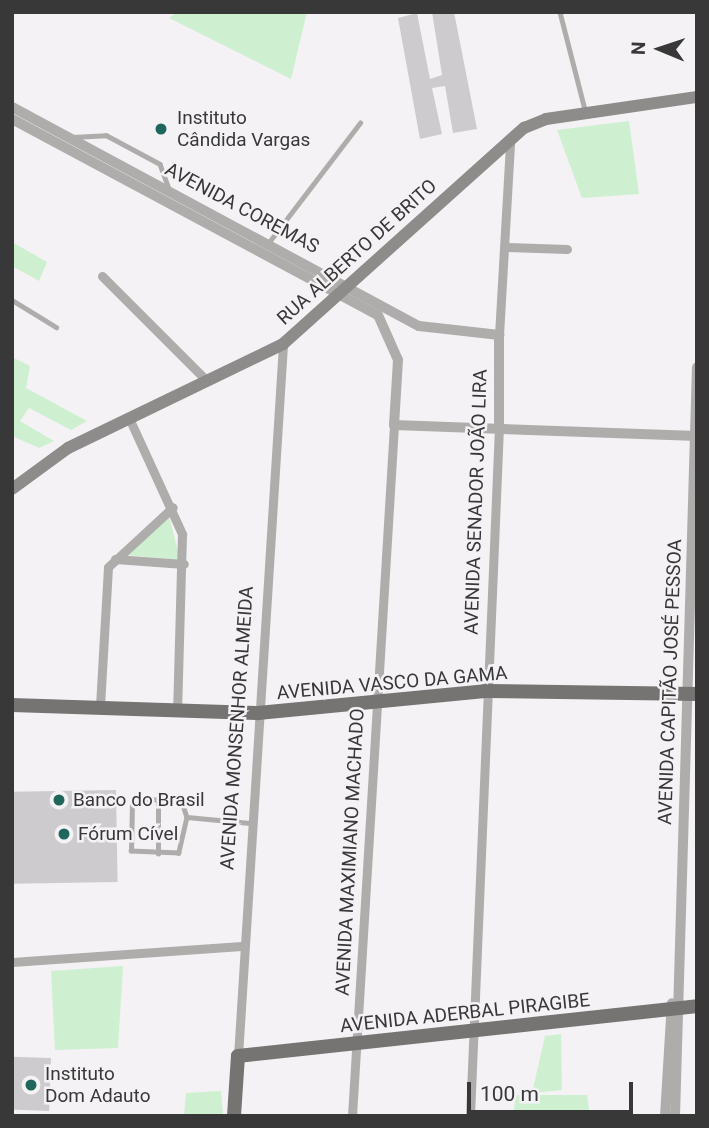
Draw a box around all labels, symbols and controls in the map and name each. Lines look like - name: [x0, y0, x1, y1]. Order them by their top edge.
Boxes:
- north arrow: [625, 14, 695, 84]
- text: N: [627, 41, 650, 55]
- place label: Instituto Cândida Vargas: [177, 107, 310, 151]
- marker: Instituto Cândida Vargas: [151, 119, 171, 139]
- street label: AVENIDA COREMAS: [161, 158, 323, 258]
- street label: RUA ALBERTO DE BRITO: [273, 174, 441, 330]
- street label: AVENIDA SENADOR JOÃO LIRA: [460, 369, 492, 635]
- street label: AVENIDA CAPITÃO JOSÉ PESSOA: [654, 539, 686, 825]
- street label: AVENIDA MONSENHOR ALMEIDA: [216, 585, 258, 871]
- street label: AVENIDA VASCO DA GAMA: [276, 662, 508, 704]
- street label: AVENIDA MAXIMIANO MACHADO: [331, 708, 369, 996]
- place label: Banco do Brasil: [73, 789, 205, 811]
- marker: Banco do Brasil: [51, 792, 67, 808]
- place label: Fórum Cível: [78, 823, 178, 845]
- marker: Fórum Cível: [56, 826, 72, 842]
- street label: AVENIDA ADERBAL PIRAGIBE: [339, 989, 591, 1037]
- place label: Instituto Dom Adauto: [45, 1063, 150, 1107]
- scale bar: [471, 1068, 637, 1112]
- marker: Instituto Dom Adauto: [23, 1077, 39, 1093]
- text: 100 m: [480, 1082, 539, 1106]

